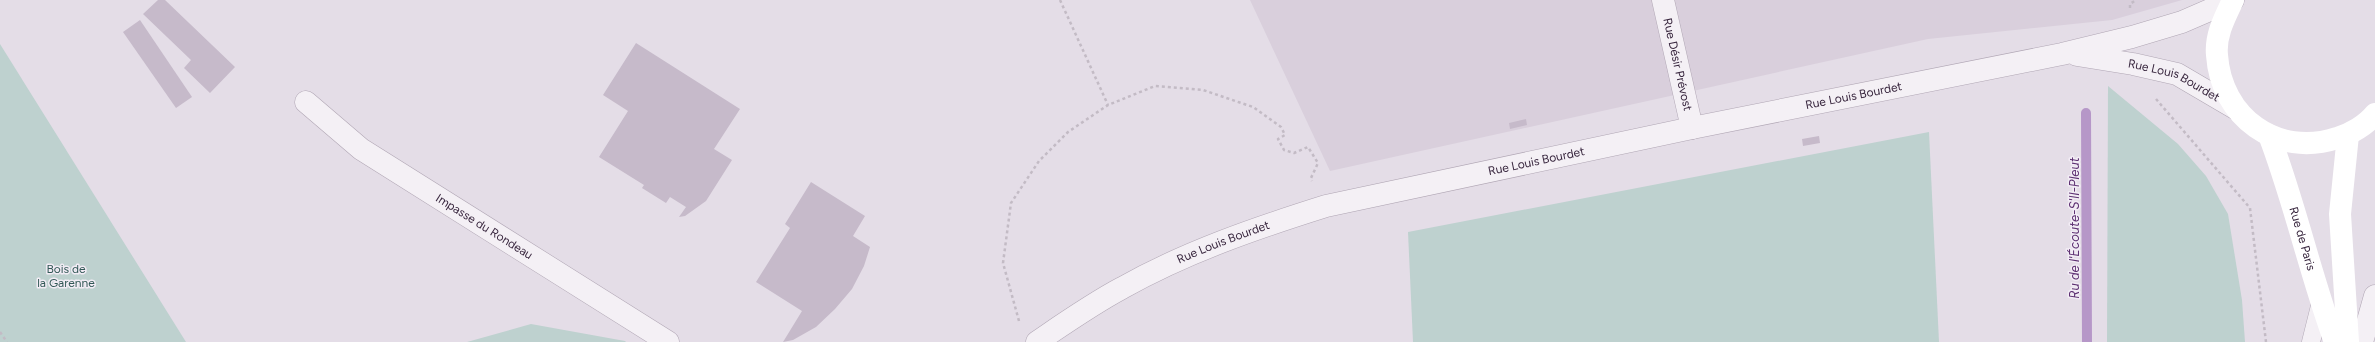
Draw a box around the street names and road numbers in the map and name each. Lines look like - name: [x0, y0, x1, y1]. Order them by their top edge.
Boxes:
- street label: Rue Désir Prévost: [1660, 17, 1695, 112]
- street label: Rue Louis Bourdet: [2127, 56, 2223, 105]
- street label: Rue Louis Bourdet: [1804, 79, 1904, 112]
- street label: Rue Louis Bourdet: [1487, 144, 1586, 178]
- street label: Impasse du Rondeau: [433, 191, 535, 262]
- street label: Rue de Paris: [2286, 205, 2319, 273]
- street label: Rue Louis Bourdet: [1175, 218, 1272, 267]

